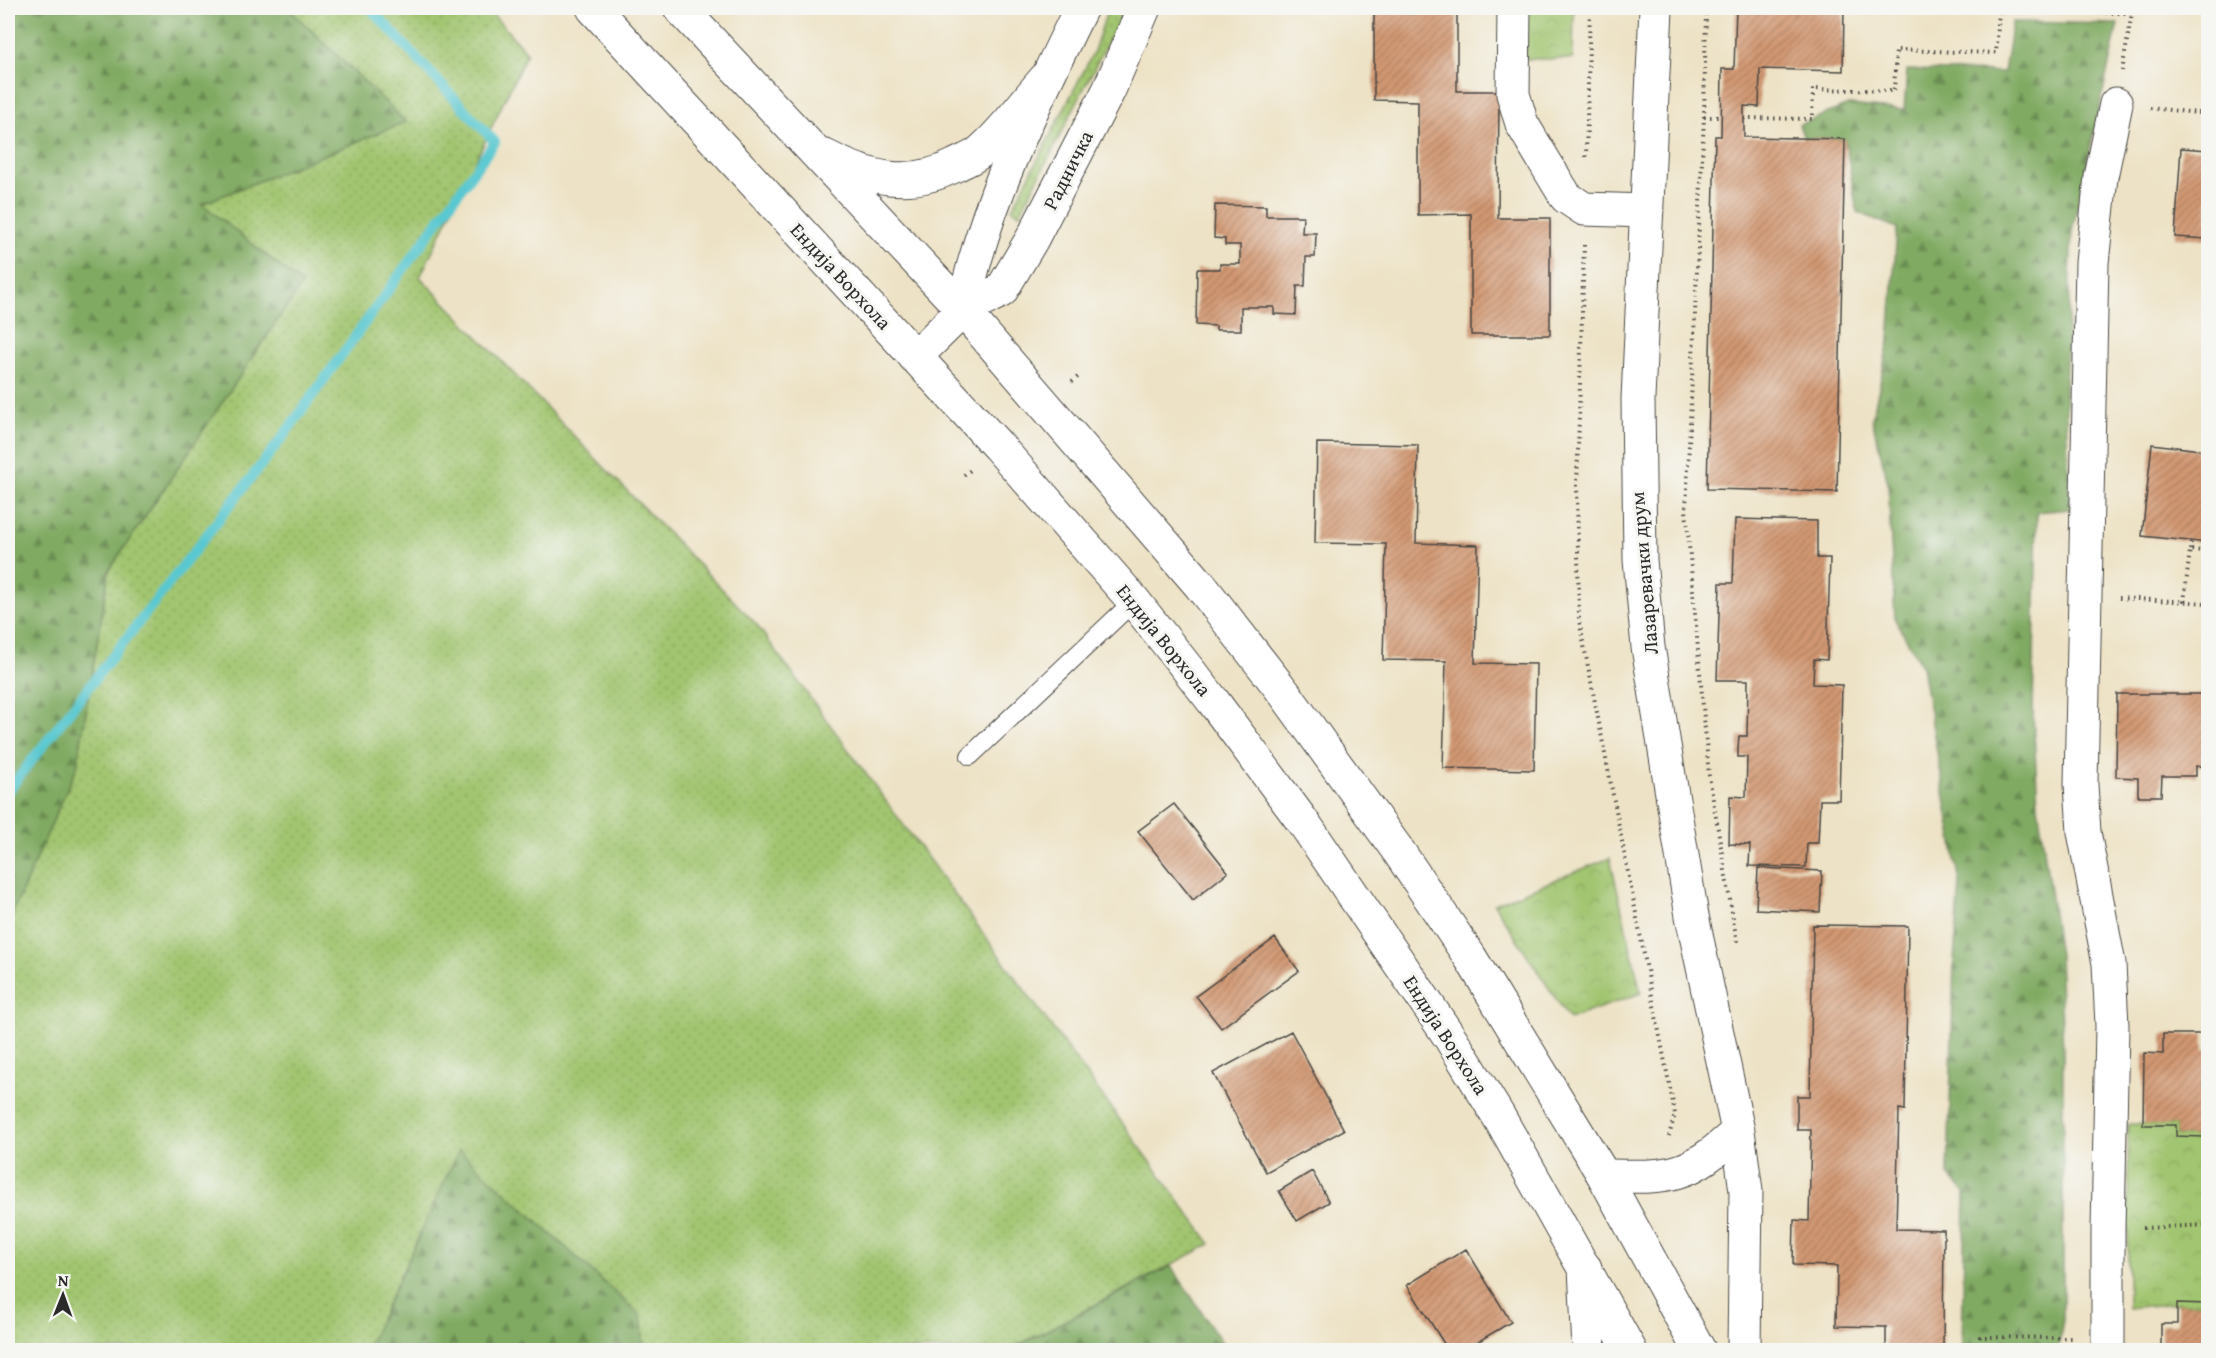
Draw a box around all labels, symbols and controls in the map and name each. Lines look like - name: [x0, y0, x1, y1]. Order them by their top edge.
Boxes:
- street label: Радничка: [1035, 125, 1100, 214]
- street label: Ендија Ворхола: [784, 216, 899, 336]
- street label: Лазаревачки друм: [1622, 490, 1665, 656]
- street label: Ендија Ворхола: [1110, 577, 1219, 702]
- street label: Ендија Ворхола: [1397, 969, 1496, 1100]
- north arrow: [33, 1265, 93, 1325]
- text: N: [58, 1268, 69, 1292]

